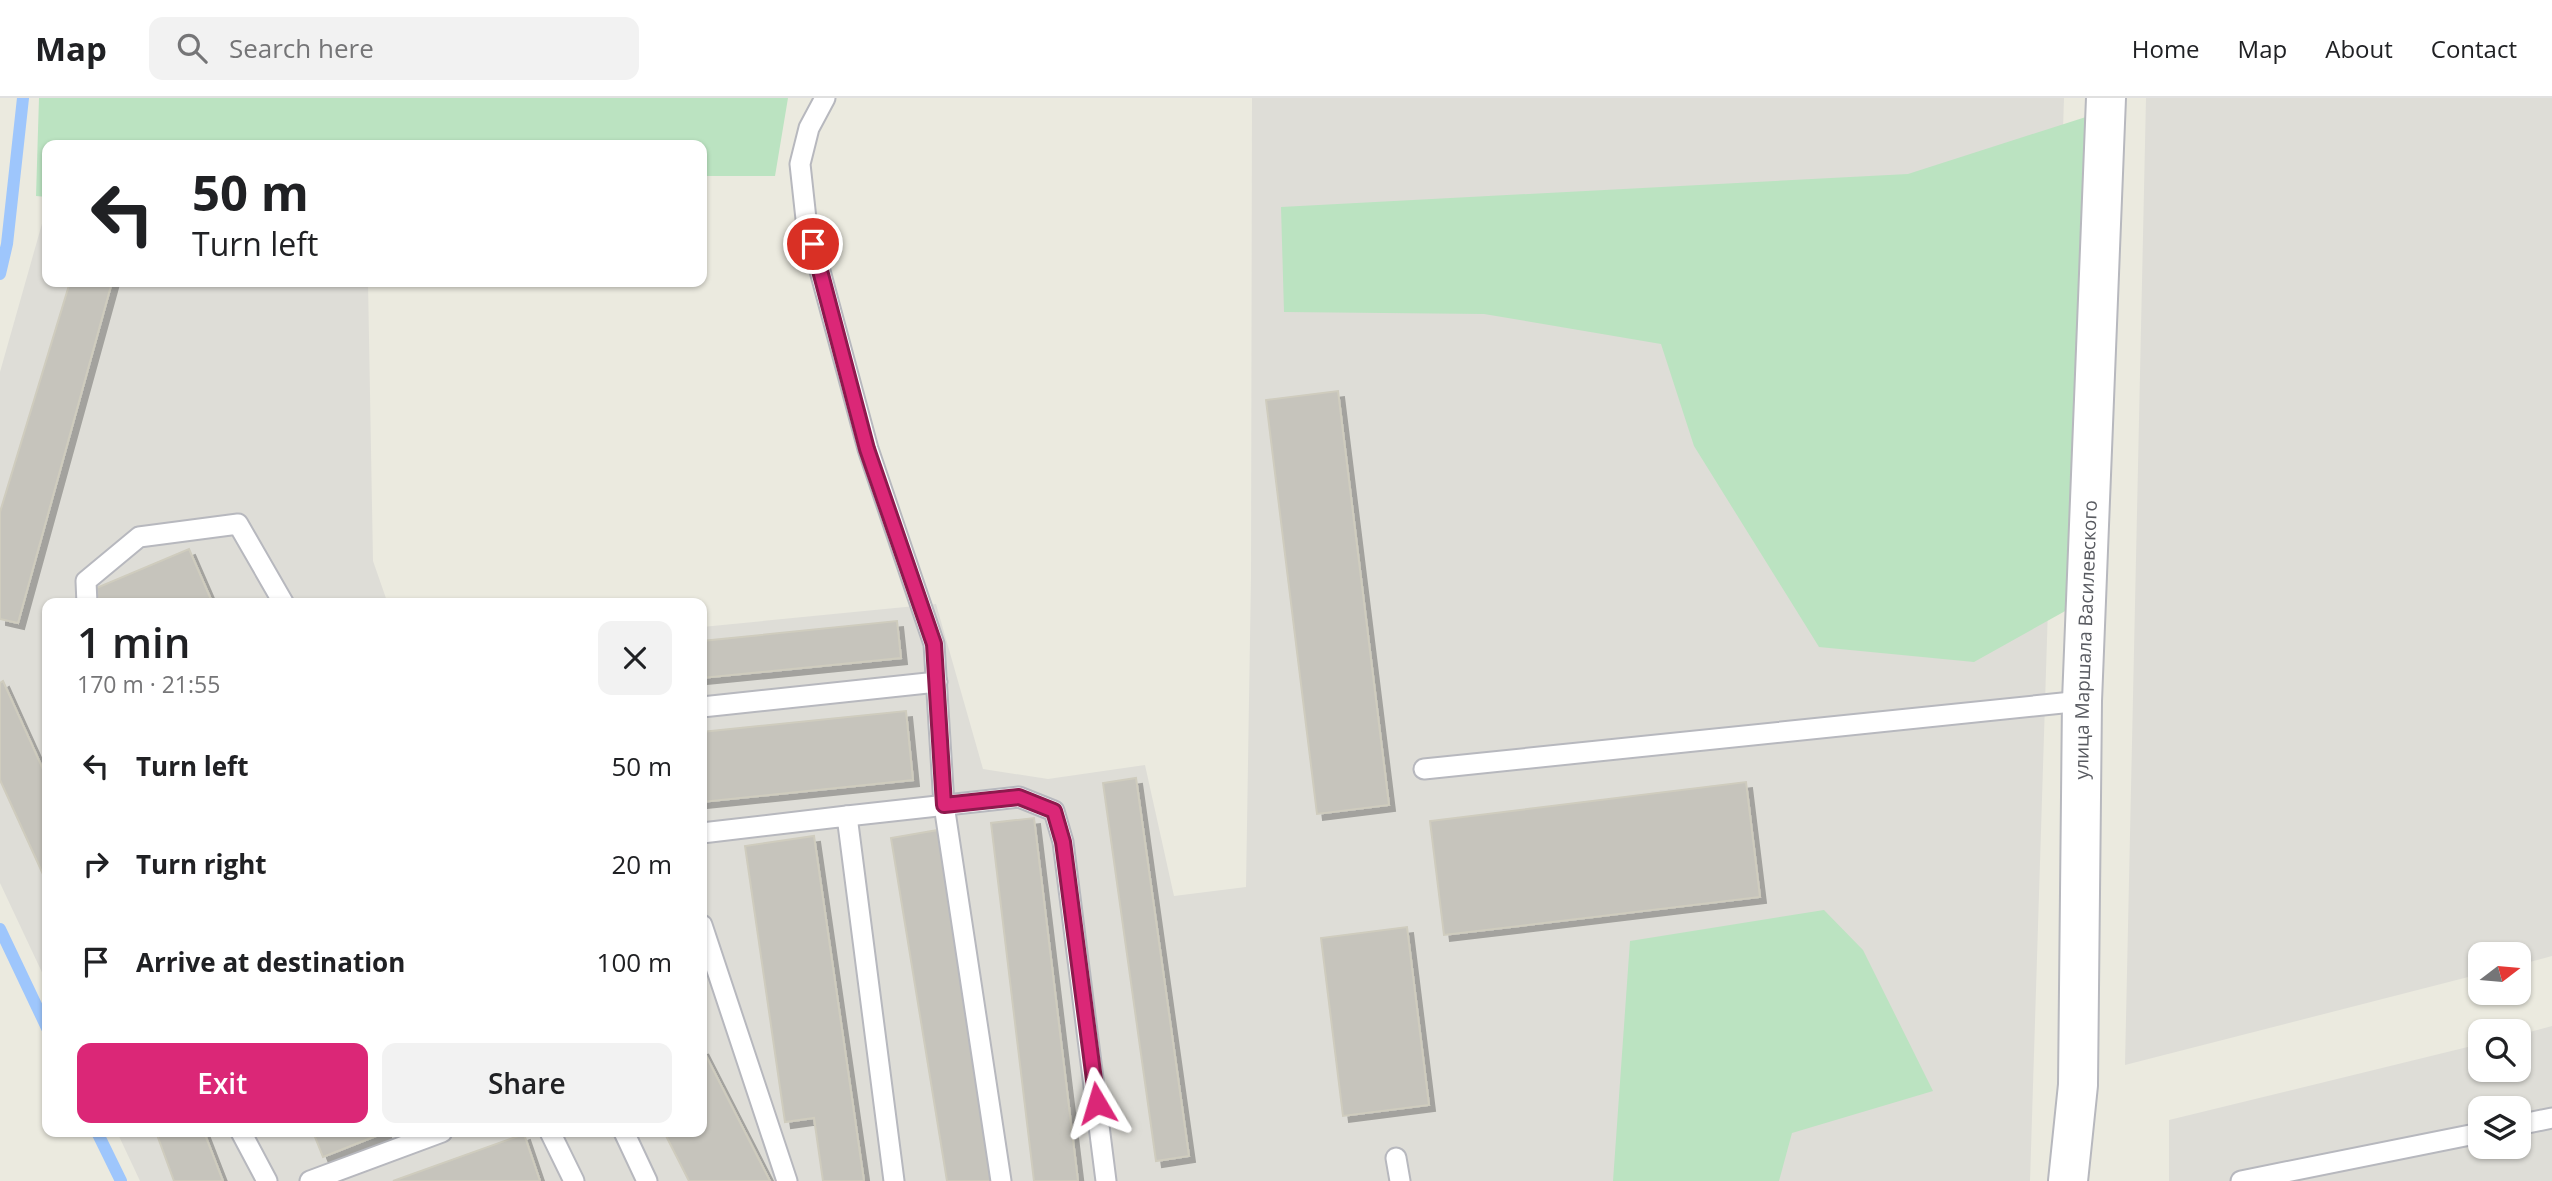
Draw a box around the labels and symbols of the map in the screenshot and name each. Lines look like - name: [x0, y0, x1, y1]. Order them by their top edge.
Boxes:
- pin: [783, 214, 843, 274]
- street label: улица Маршала Василевского: [2068, 499, 2103, 779]
- north arrow: [2468, 942, 2530, 1004]
- position arrow: [1060, 1066, 1134, 1140]

